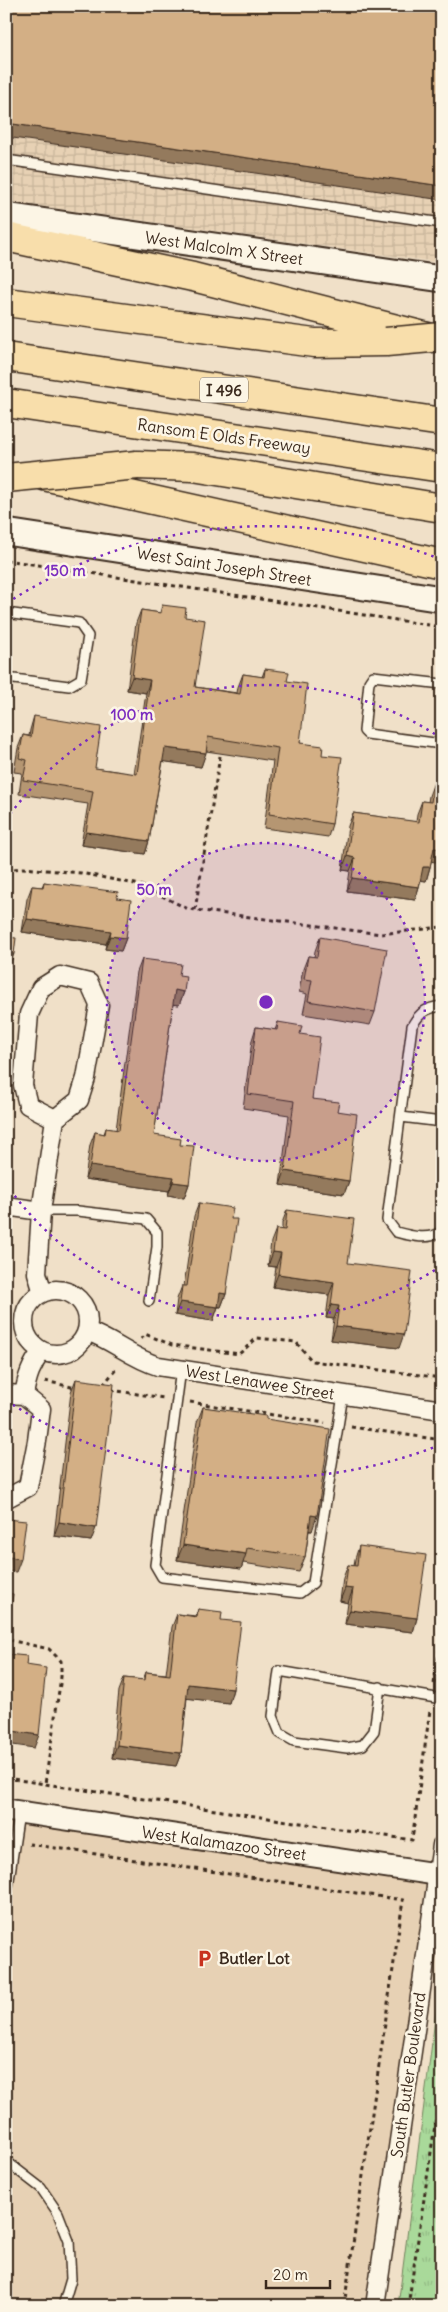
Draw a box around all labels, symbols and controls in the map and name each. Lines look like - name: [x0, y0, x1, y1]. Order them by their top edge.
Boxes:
- street label: West Malcolm X Street: [144, 227, 305, 269]
- road number: I 496: [200, 378, 248, 402]
- street label: Ransom E Olds Freeway: [136, 414, 312, 458]
- street label: West Saint Joseph Street: [135, 542, 313, 590]
- text: 150 m: [44, 561, 86, 580]
- text: 100 m: [111, 705, 153, 724]
- text: 50 m: [136, 880, 172, 899]
- centre of rings: [257, 993, 275, 1011]
- street label: West Lenawee Street: [184, 1360, 337, 1404]
- street label: West Kalamazoo Street: [140, 1822, 308, 1865]
- parking icon: Butler Lot: [195, 1948, 215, 1968]
- place label: Butler Lot: [219, 1948, 290, 1968]
- street label: South Butler Boulevard: [386, 1991, 430, 2159]
- scale bar: [266, 2257, 329, 2289]
- text: 20 m: [273, 2265, 308, 2284]

